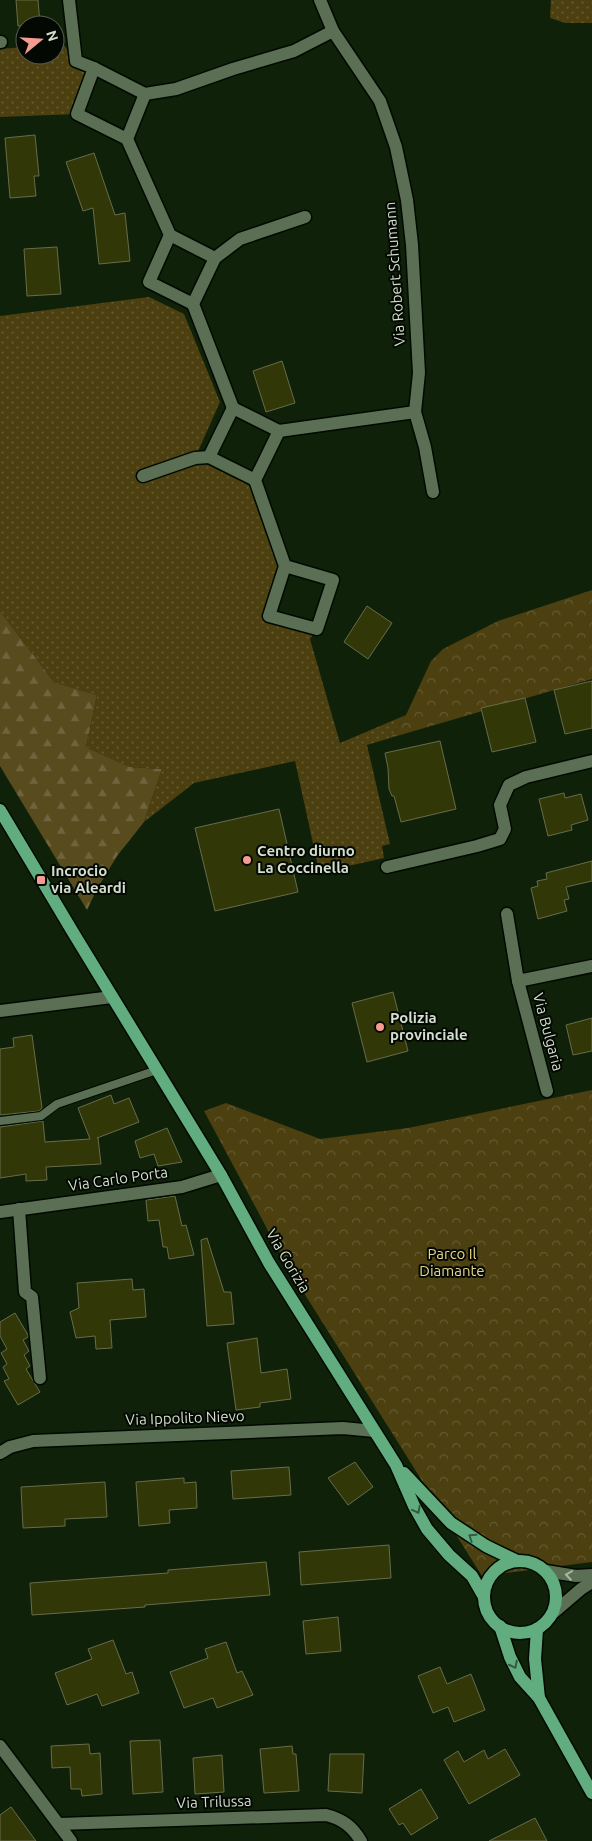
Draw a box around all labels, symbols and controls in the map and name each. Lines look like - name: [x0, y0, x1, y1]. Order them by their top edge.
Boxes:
- north arrow: [15, 15, 65, 65]
- text: N: [43, 29, 62, 43]
- street label: Via Robert Schumann: [381, 201, 408, 347]
- place label: Centro diurno La Coccinella: [257, 842, 355, 876]
- marker: Centro diurno La Coccinella: [241, 854, 253, 866]
- place label: Incrocio via Aleardi: [51, 862, 126, 896]
- marker: Incrocio via Aleardi: [35, 874, 47, 886]
- street label: Via Bulgaria: [530, 991, 567, 1073]
- place label: Polizia provinciale: [390, 1009, 468, 1043]
- marker: Polizia provinciale: [374, 1021, 386, 1033]
- street label: Via Carlo Porta: [67, 1163, 169, 1194]
- street label: Via Gorizia: [263, 1226, 314, 1296]
- park label: Parco Il Diamante: [419, 1245, 485, 1279]
- street label: Via Ippolito Nievo: [125, 1407, 245, 1428]
- one-way arrow: [411, 1504, 421, 1513]
- one-way arrow: [468, 1534, 478, 1543]
- one-way arrow: [564, 1570, 573, 1580]
- one-way arrow: [508, 1660, 518, 1669]
- street label: Via Trilussa: [176, 1792, 252, 1811]

